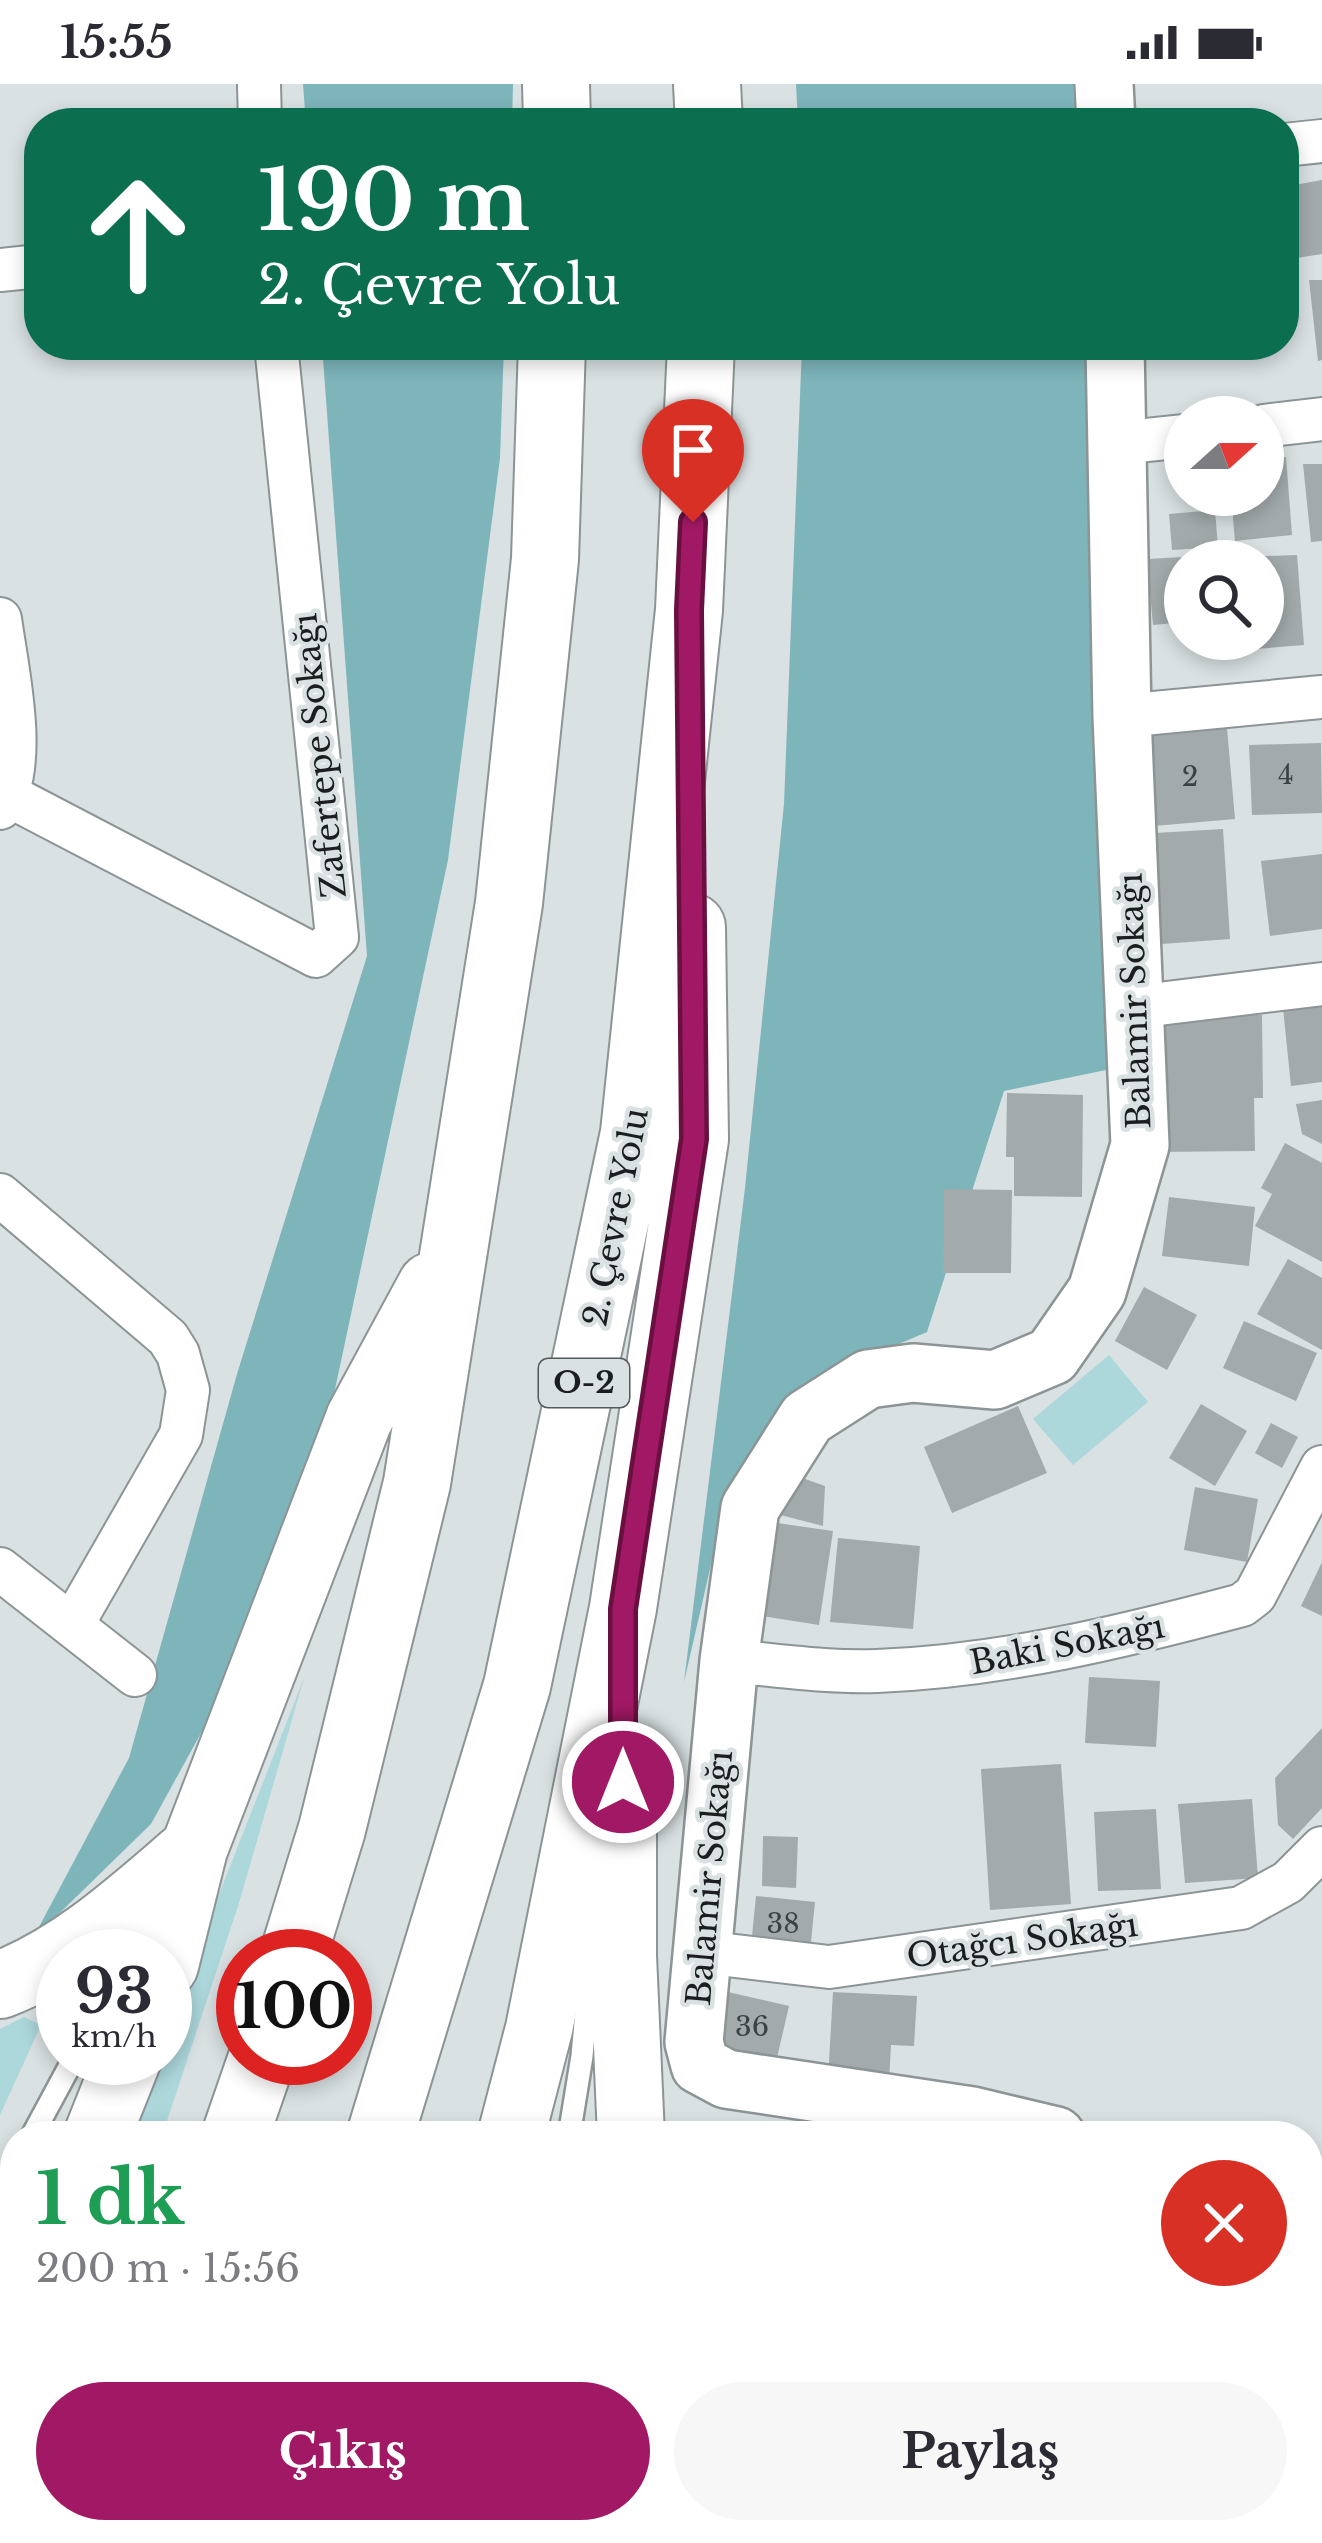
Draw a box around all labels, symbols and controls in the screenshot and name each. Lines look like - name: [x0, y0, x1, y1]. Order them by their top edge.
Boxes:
- text: 15:55: [60, 14, 173, 70]
- text: 190 m: [258, 149, 530, 253]
- icon: ahead: [60, 156, 216, 312]
- text: 2. Çevre Yolu: [258, 252, 620, 319]
- north arrow: [1164, 396, 1284, 516]
- map controls: [1164, 396, 1284, 660]
- pin: [642, 399, 744, 522]
- icon: arrive: [660, 417, 726, 483]
- button: search: [1164, 540, 1284, 660]
- street label: Zafertepe Sokağı: [284, 611, 355, 900]
- house number: 4: [1278, 758, 1294, 791]
- house number: 2: [1182, 760, 1198, 793]
- street label: Balamir Sokağı: [1110, 872, 1159, 1130]
- street label: 2. Çevre Yolu: [574, 1105, 657, 1330]
- road number: O-2: [539, 1359, 629, 1407]
- street label: Baki Sokağı: [966, 1606, 1168, 1683]
- position arrow: [560, 1719, 686, 1845]
- street label: Balamir Sokağı: [678, 1749, 741, 2007]
- street label: Otağcı Sokağı: [904, 1904, 1140, 1977]
- house number: 38: [767, 1907, 800, 1940]
- speed limit sign: 100: [216, 1929, 372, 2085]
- text: 93: [75, 1955, 153, 2029]
- house number: 36: [735, 2010, 769, 2043]
- text: km/h: [71, 2018, 157, 2055]
- text: 1 dk: [36, 2154, 184, 2243]
- button: close: [1161, 2160, 1287, 2286]
- text: 200 m · 15:56: [36, 2244, 300, 2293]
- button: Çıkış: [36, 2382, 650, 2520]
- button: Paylaş: [674, 2382, 1287, 2520]

